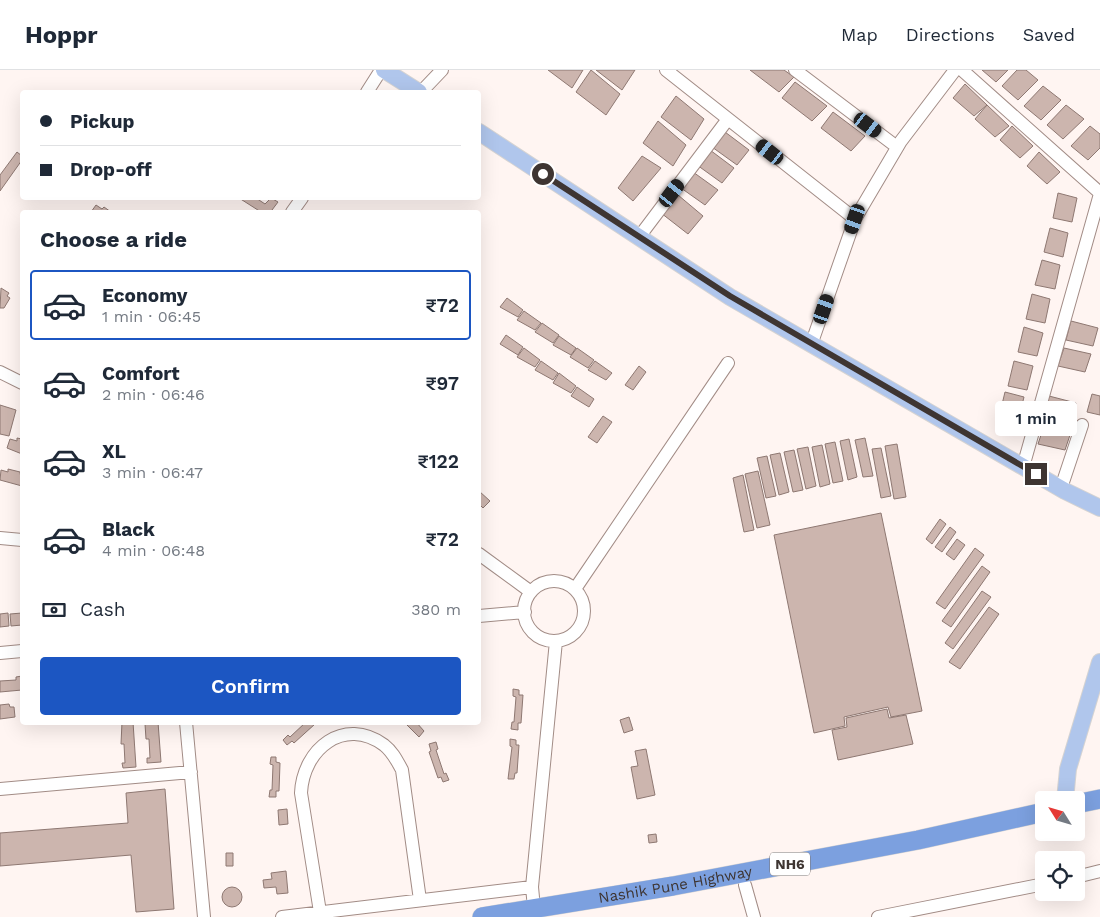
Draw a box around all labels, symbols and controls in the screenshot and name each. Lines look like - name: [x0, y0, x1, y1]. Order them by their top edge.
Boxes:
- text: Hoppr: [25, 21, 98, 49]
- text: Map: [841, 24, 878, 45]
- text: Directions: [906, 24, 995, 45]
- text: Saved: [1023, 24, 1075, 45]
- text: Pickup: [70, 110, 134, 133]
- car: [851, 110, 884, 140]
- car: [753, 137, 786, 167]
- text: Drop-off: [70, 158, 152, 181]
- route start: [532, 163, 554, 185]
- car: [656, 177, 687, 209]
- car: [843, 202, 866, 236]
- text: Choose a ride: [40, 227, 187, 252]
- icon: car: [42, 283, 87, 328]
- text: Economy: [102, 284, 187, 307]
- car: [812, 292, 835, 326]
- text: ₹72: [425, 294, 459, 317]
- text: 1 min · 06:45: [102, 307, 201, 326]
- icon: car: [42, 361, 87, 406]
- text: Comfort: [102, 362, 180, 385]
- text: ₹97: [425, 372, 459, 395]
- text: 2 min · 06:46: [102, 385, 205, 404]
- callout: 1 min: [995, 402, 1077, 436]
- text: 1 min: [1015, 409, 1057, 428]
- icon: car: [42, 439, 87, 484]
- text: XL: [102, 440, 126, 463]
- text: ₹122: [418, 450, 459, 473]
- text: 3 min · 06:47: [102, 463, 203, 482]
- route end: [1025, 463, 1047, 485]
- icon: car: [42, 517, 87, 562]
- text: Black: [102, 518, 155, 541]
- text: ₹72: [425, 528, 459, 551]
- text: 4 min · 06:48: [102, 541, 205, 560]
- icon: cash: [40, 596, 68, 624]
- text: Cash: [80, 598, 126, 621]
- text: 380 m: [411, 600, 461, 619]
- button: Confirm: [40, 657, 461, 715]
- north arrow: [1035, 791, 1085, 841]
- map controls: [1035, 791, 1085, 901]
- button: locate: [1035, 851, 1085, 901]
- road number: NH6: [770, 852, 810, 876]
- street label: Nashik Pune Highway: [597, 862, 754, 907]

